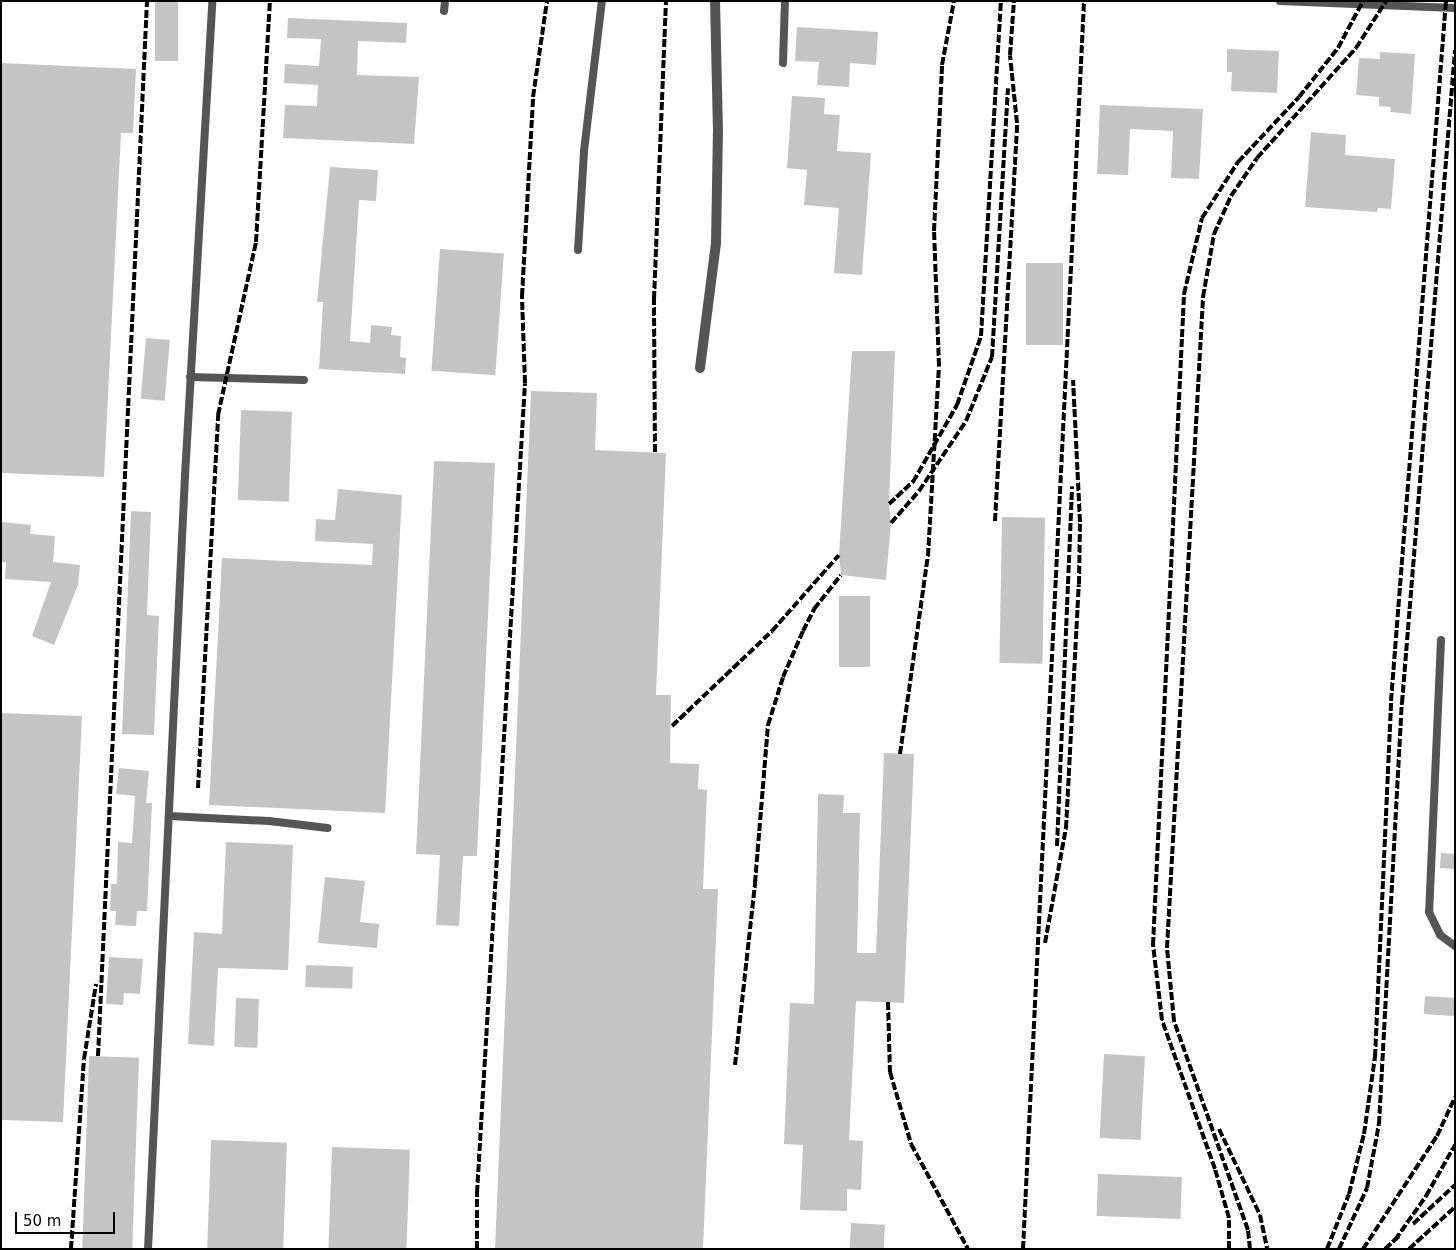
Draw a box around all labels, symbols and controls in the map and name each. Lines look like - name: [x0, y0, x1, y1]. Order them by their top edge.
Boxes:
- scale bar: [18, 1202, 118, 1234]
- text: 50 m: [23, 1212, 61, 1230]

